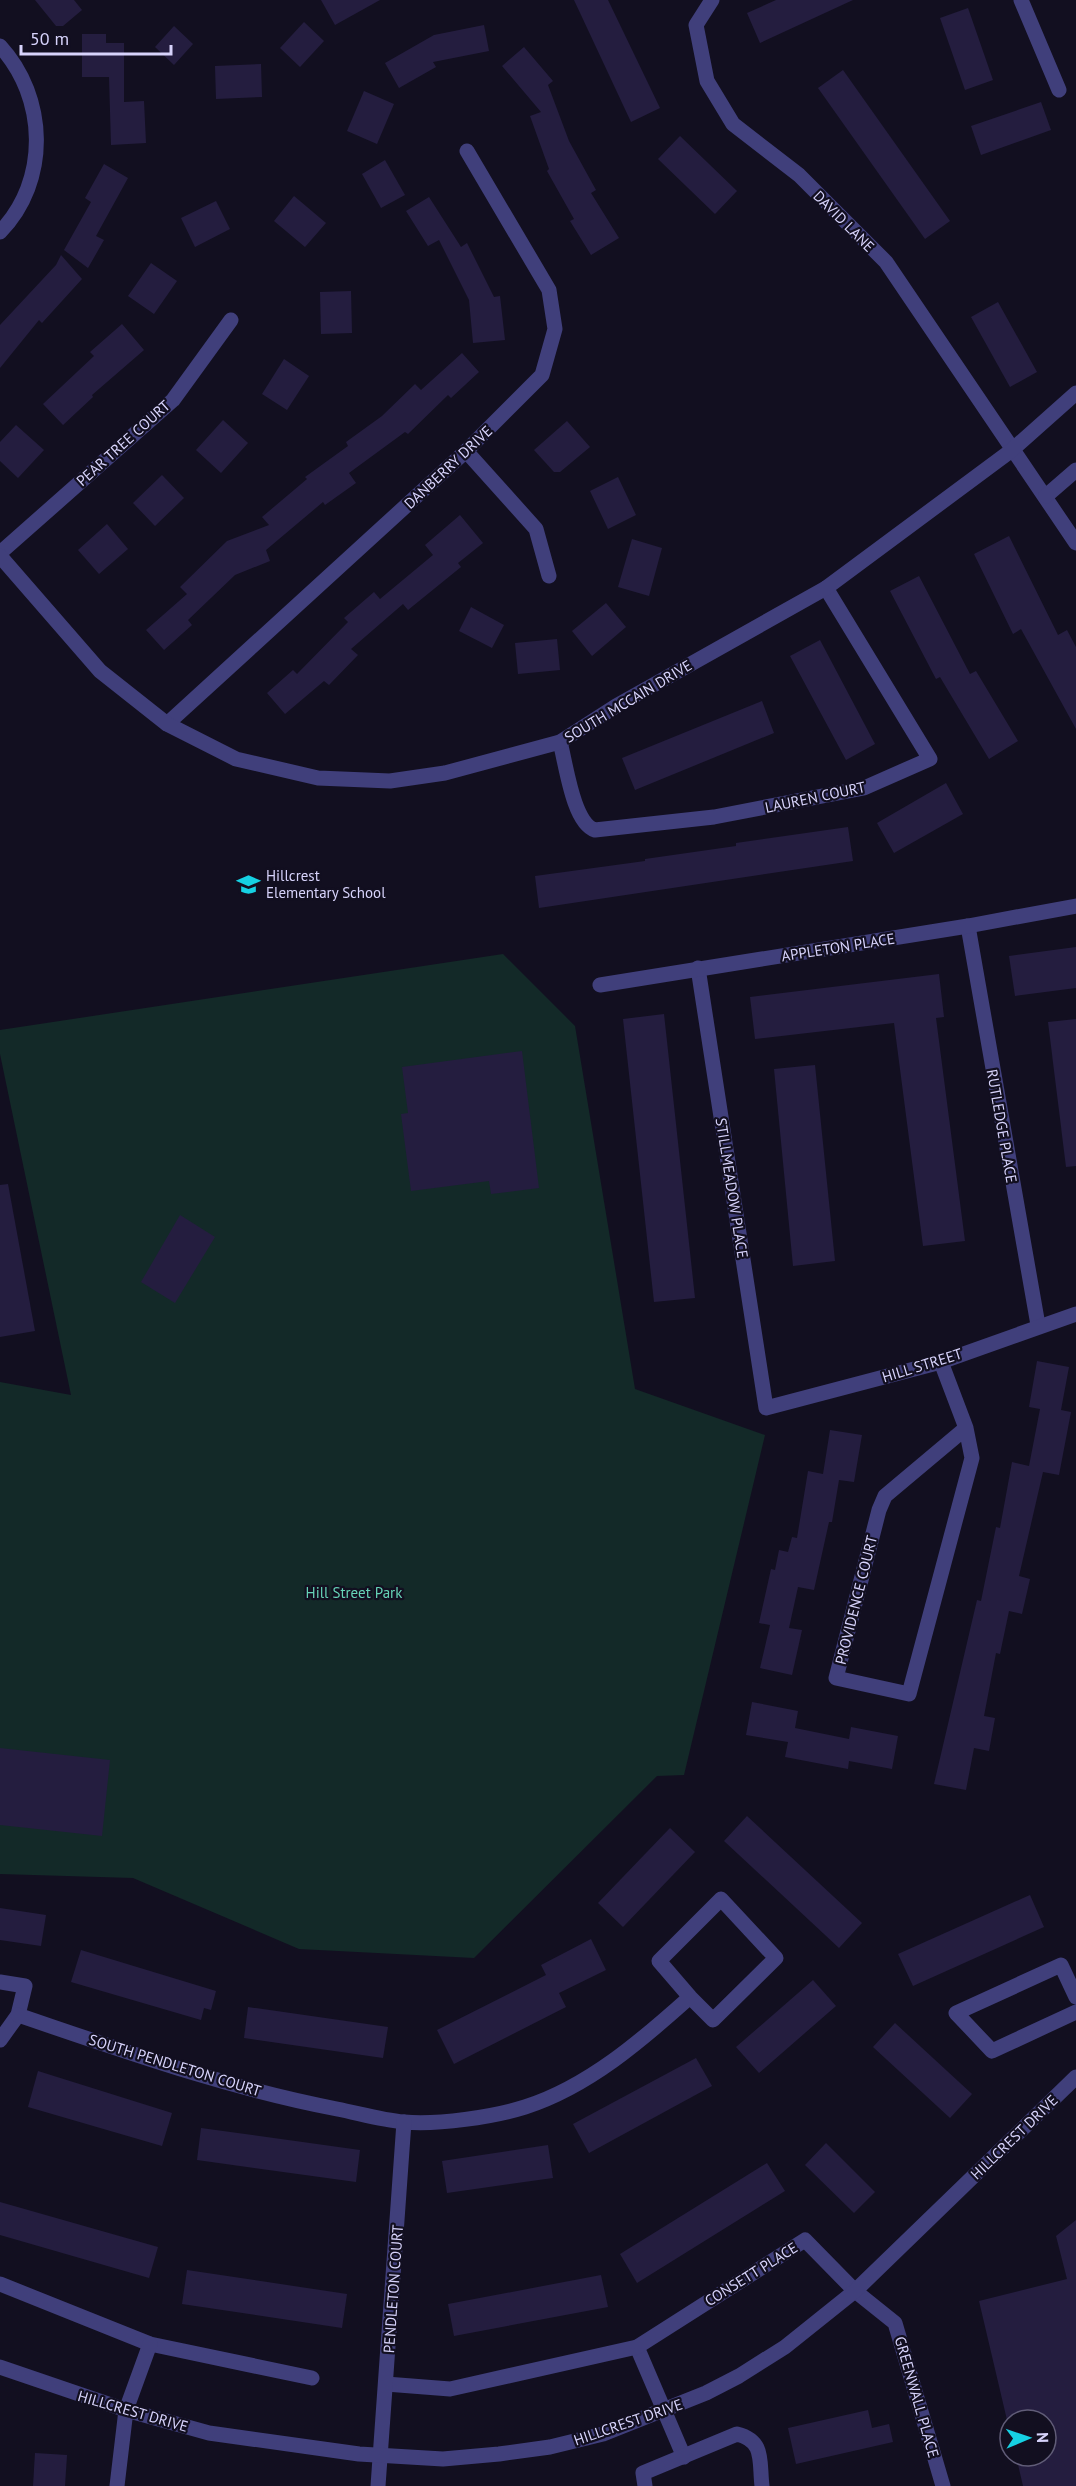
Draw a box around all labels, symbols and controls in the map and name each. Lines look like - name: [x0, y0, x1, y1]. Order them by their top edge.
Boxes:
- scale bar: [21, 18, 171, 56]
- text: 50 m: [30, 27, 69, 50]
- street label: DAVID LANE: [809, 186, 879, 256]
- street label: PEAR TREE COURT: [72, 395, 174, 490]
- street label: DANBERRY DRIVE: [400, 421, 496, 513]
- street label: SOUTH MCCAIN DRIVE: [561, 655, 695, 747]
- street label: LAUREN COURT: [763, 777, 868, 817]
- place label: Hillcrest Elementary School: [266, 866, 386, 902]
- school or university icon: Hillcrest Elementary School: [235, 871, 261, 897]
- street label: APPLETON PLACE: [780, 929, 896, 965]
- street label: RUTLEDGE PLACE: [983, 1068, 1021, 1184]
- street label: STILLMEADOW PLACE: [712, 1116, 752, 1260]
- street label: HILL STREET: [880, 1344, 965, 1386]
- street label: PROVIDENCE COURT: [831, 1533, 881, 1667]
- park label: Hill Street Park: [306, 1583, 403, 1602]
- street label: SOUTH PENDLETON COURT: [87, 2030, 264, 2100]
- street label: HILLCREST DRIVE: [966, 2091, 1062, 2183]
- street label: PENDLETON COURT: [379, 2224, 407, 2354]
- street label: CONSETT PLACE: [701, 2238, 801, 2310]
- street label: GREENWALL PLACE: [891, 2334, 943, 2460]
- street label: HILLCREST DRIVE: [76, 2386, 190, 2436]
- street label: HILLCREST DRIVE: [571, 2394, 685, 2450]
- north arrow: [998, 2408, 1058, 2468]
- text: N: [1033, 2432, 1053, 2443]

